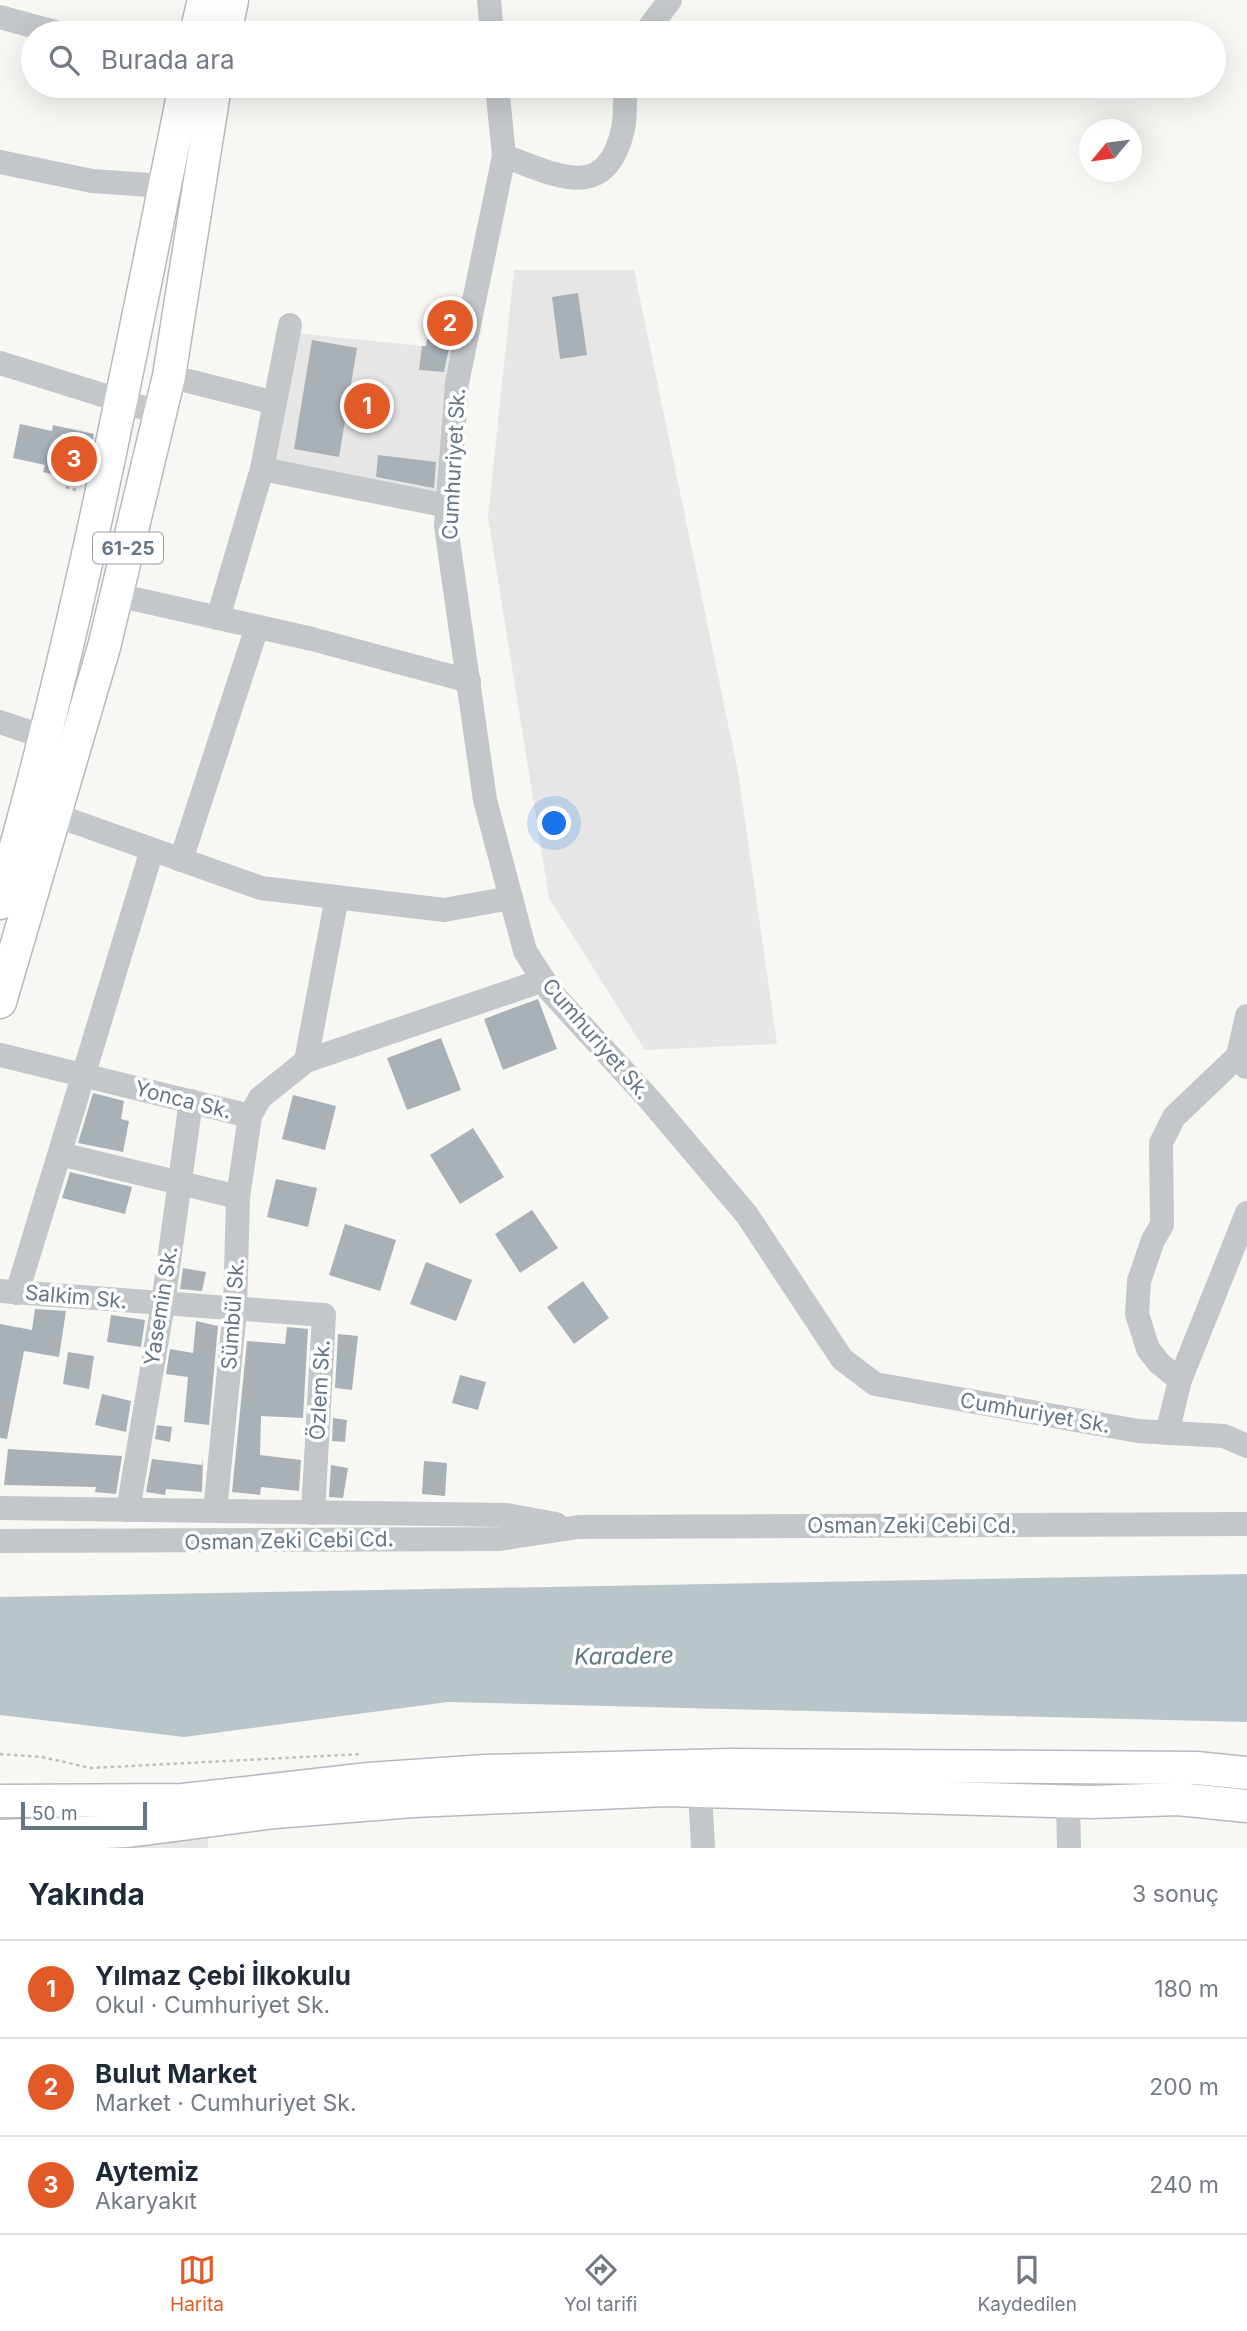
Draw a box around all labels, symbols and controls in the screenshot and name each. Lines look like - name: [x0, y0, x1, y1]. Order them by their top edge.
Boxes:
- search box: [21, 21, 1226, 98]
- icon: search: [45, 41, 83, 79]
- text: Burada ara: [101, 44, 235, 75]
- north arrow: [1079, 119, 1142, 182]
- pin: 2: [427, 297, 473, 349]
- pin: 1: [344, 380, 390, 432]
- street label: Cumhuriyet Sk.: [437, 388, 470, 540]
- pin: 3: [51, 433, 97, 485]
- road number: 61-25: [93, 533, 163, 564]
- your location: [537, 806, 571, 840]
- street label: Cumhuriyet Sk.: [537, 973, 656, 1104]
- street label: Yonca Sk.: [132, 1075, 234, 1124]
- street label: Yasemin Sk.: [139, 1244, 182, 1368]
- street label: Sümbül Sk.: [216, 1257, 249, 1371]
- street label: Salkim Sk.: [24, 1280, 128, 1313]
- street label: Özlem Sk.: [304, 1339, 335, 1441]
- street label: Cumhuriyet Sk.: [958, 1387, 1112, 1438]
- street label: Osman Zeki Cebi Cd.: [807, 1513, 1017, 1538]
- street label: Osman Zeki Cebi Cd.: [184, 1526, 394, 1555]
- water label: Karadere: [574, 1641, 674, 1671]
- scale bar: [21, 1799, 147, 1831]
- text: 50 m: [32, 1802, 78, 1825]
- text: Yakında: [28, 1876, 145, 1912]
- text: 3 sonuç: [1132, 1880, 1219, 1908]
- text: Yılmaz Çebi İlkokulu: [95, 1960, 351, 1991]
- text: 1: [46, 1975, 56, 2003]
- text: 180 m: [1154, 1975, 1219, 2003]
- text: Okul · Cumhuriyet Sk.: [95, 1991, 330, 2019]
- text: Bulut Market: [95, 2058, 257, 2089]
- text: 2: [44, 2073, 58, 2101]
- text: 200 m: [1149, 2073, 1219, 2101]
- text: Market · Cumhuriyet Sk.: [95, 2089, 357, 2117]
- text: Aytemiz: [95, 2156, 199, 2187]
- text: 3: [44, 2171, 58, 2199]
- text: 240 m: [1149, 2171, 1219, 2199]
- text: Akaryakıt: [95, 2187, 197, 2215]
- tab: Harita: [170, 2251, 224, 2316]
- tab: Yol tarifi: [564, 2251, 637, 2316]
- tab: Kaydedilen: [978, 2251, 1077, 2316]

